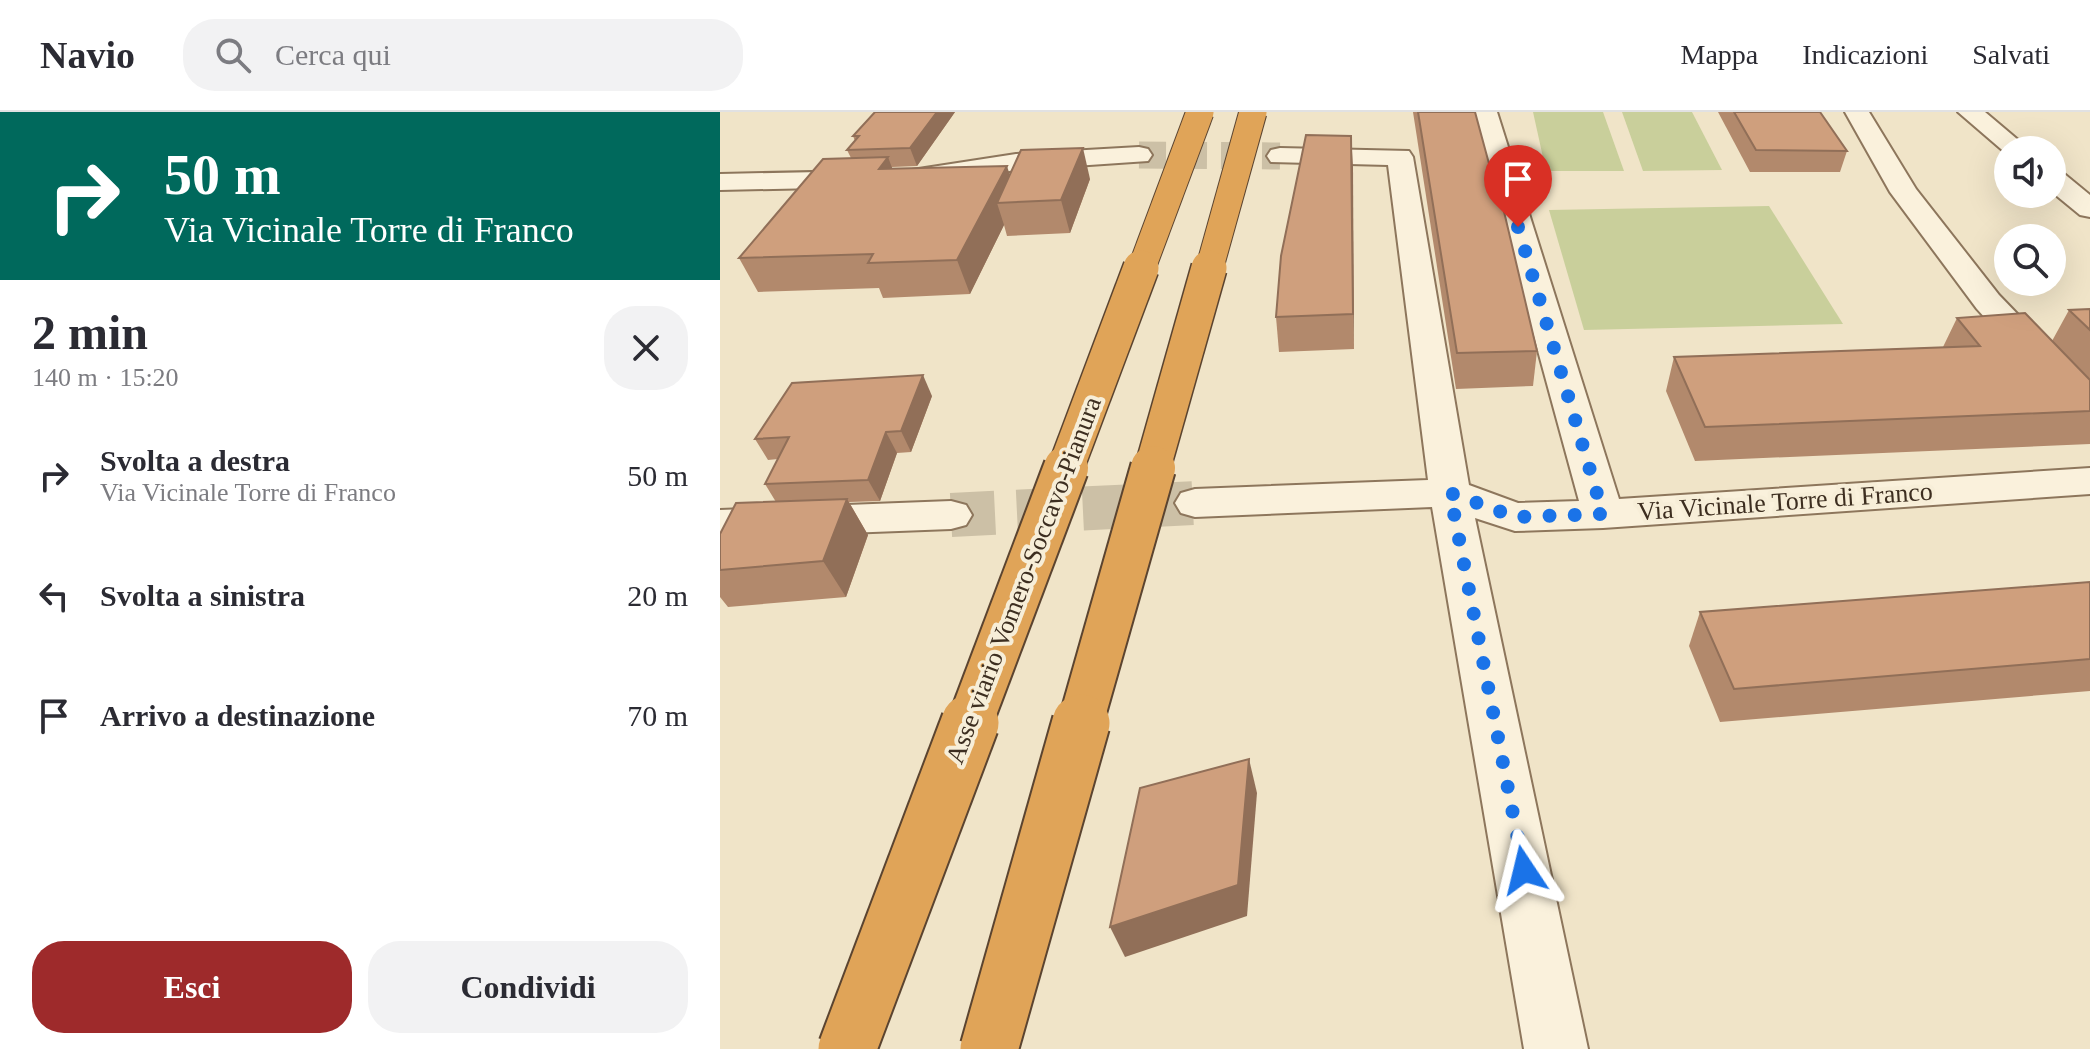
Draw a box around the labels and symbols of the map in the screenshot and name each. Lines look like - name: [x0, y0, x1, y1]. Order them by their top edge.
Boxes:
- pin: [1484, 145, 1552, 227]
- street label: Asse viario Vomero-Soccavo-Pianura: [940, 392, 1107, 768]
- street label: Via Vicinale Torre di Franco: [1636, 477, 1934, 526]
- position arrow: [1482, 828, 1566, 912]

